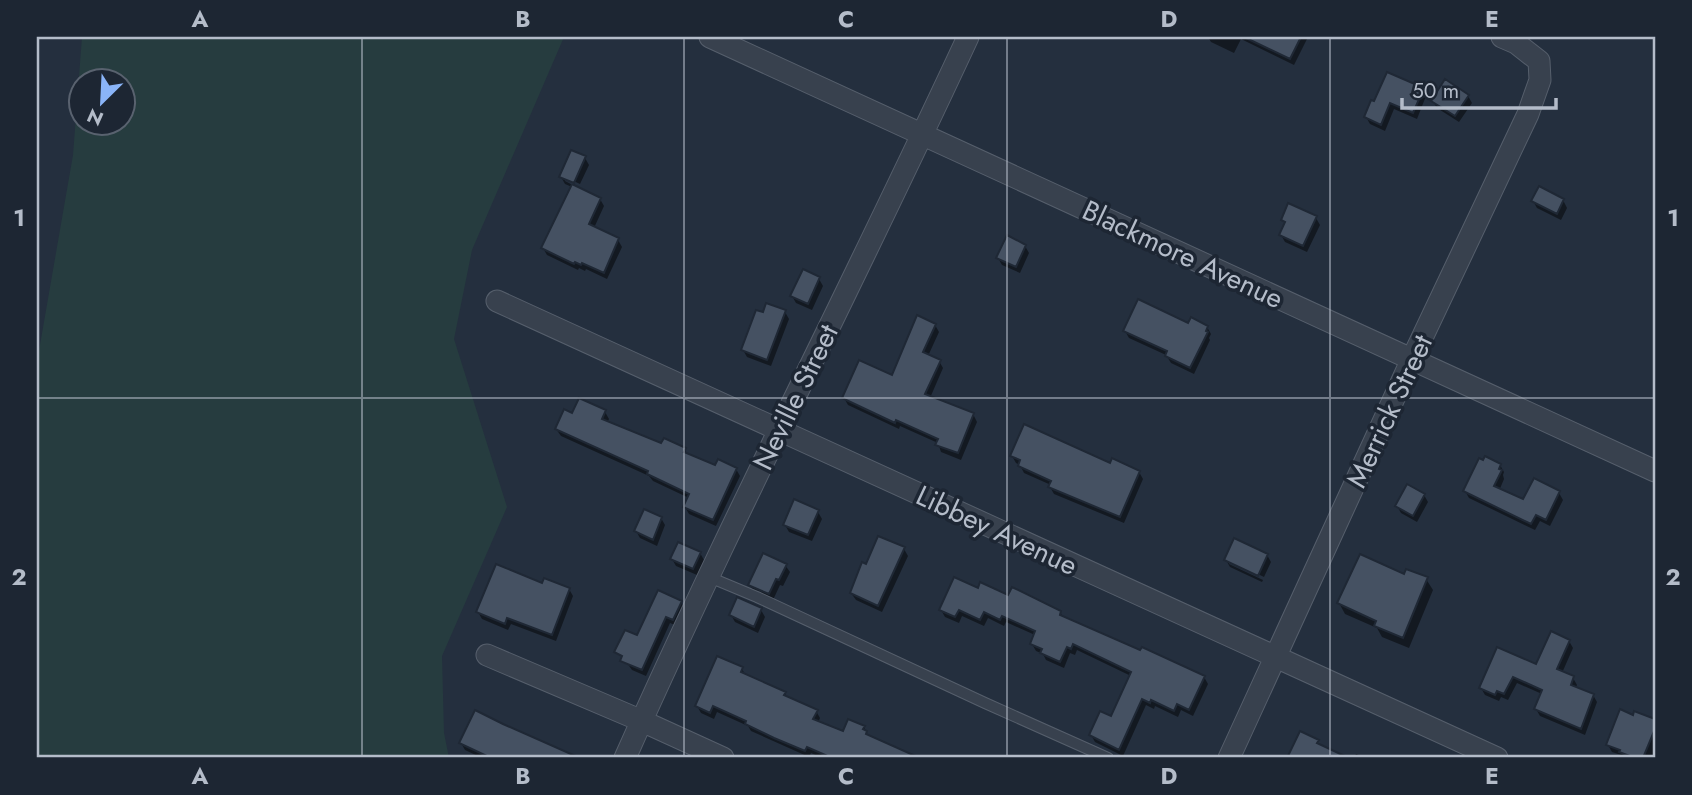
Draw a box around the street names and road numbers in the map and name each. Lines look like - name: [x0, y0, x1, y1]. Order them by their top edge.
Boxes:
- street label: Blackmore Avenue: [1076, 190, 1290, 319]
- street label: Neville Street: [742, 317, 849, 477]
- street label: Merrick Street: [1336, 328, 1443, 494]
- street label: Libbey Avenue: [909, 475, 1084, 586]

